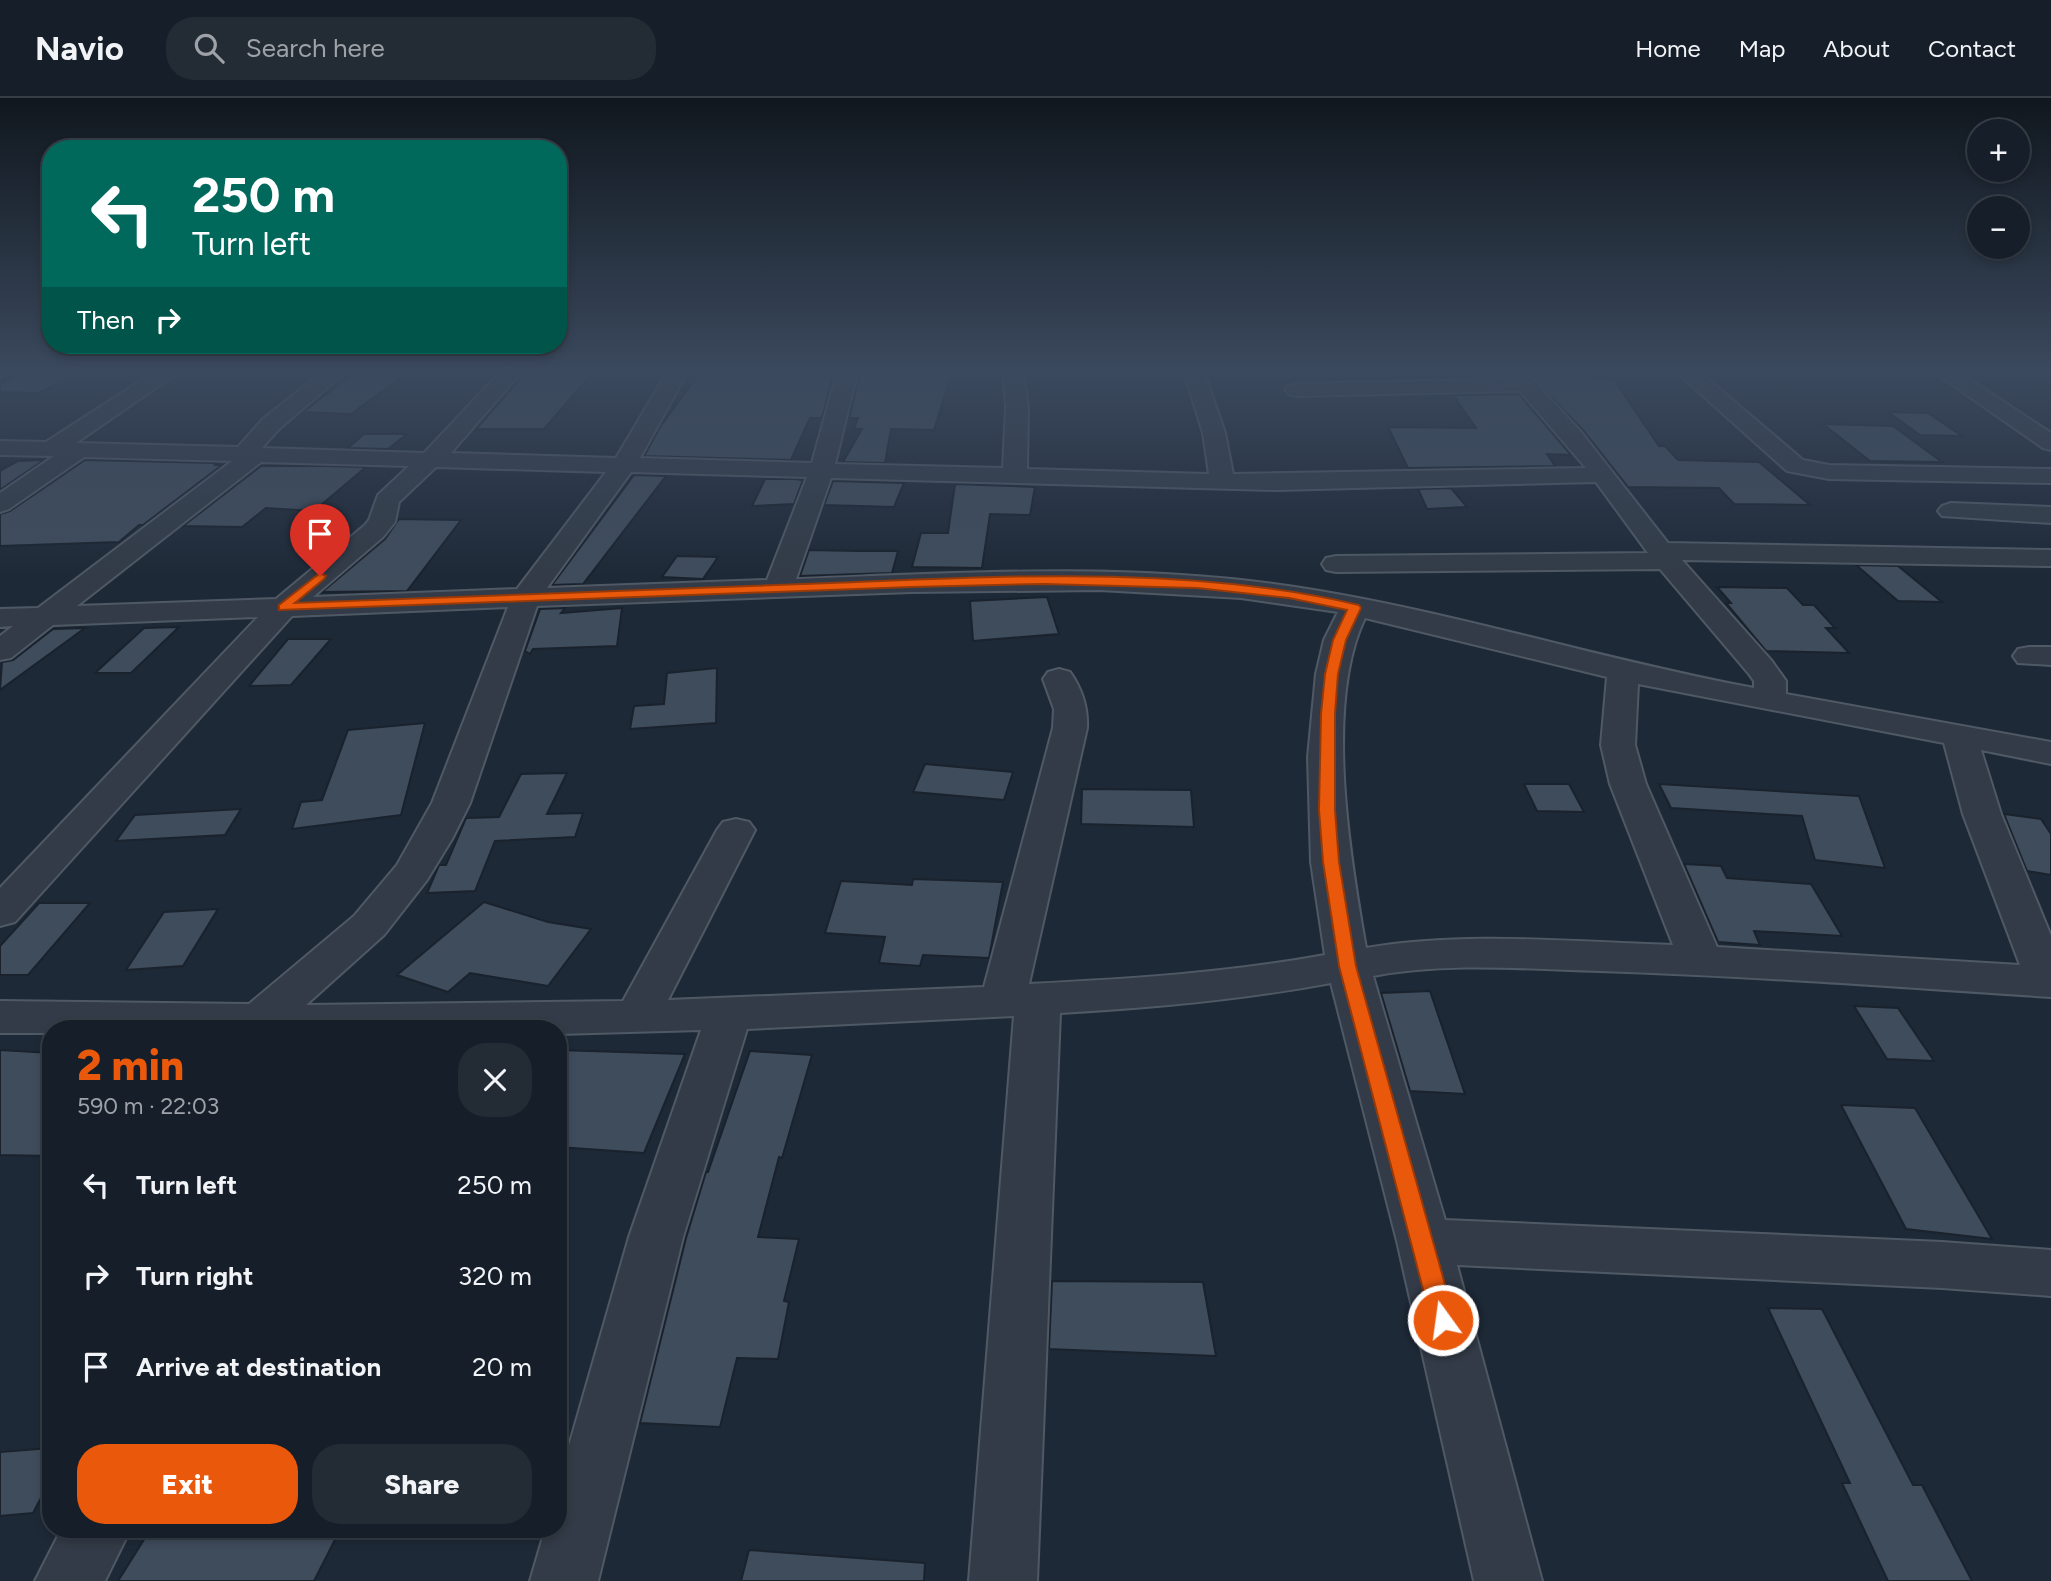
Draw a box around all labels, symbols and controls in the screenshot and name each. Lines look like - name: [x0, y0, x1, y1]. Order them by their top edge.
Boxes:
- search box: [166, 17, 656, 80]
- text: Navio: [35, 29, 124, 68]
- icon: search: [190, 29, 228, 67]
- text: Search here: [246, 32, 385, 64]
- text: Home: [1635, 34, 1701, 63]
- text: Map: [1739, 34, 1785, 63]
- text: About: [1823, 34, 1890, 63]
- text: Contact: [1928, 34, 2016, 63]
- map controls: [1967, 119, 2030, 259]
- button: +: [1967, 119, 2030, 182]
- text: 250 m: [192, 165, 335, 224]
- icon: left: [77, 168, 168, 259]
- button: −: [1967, 196, 2030, 259]
- text: Turn left: [192, 225, 311, 263]
- icon: right: [149, 301, 187, 339]
- text: Then: [77, 304, 135, 336]
- pin: [290, 504, 350, 576]
- icon: arrive: [301, 515, 339, 553]
- text: 2 min: [77, 1040, 184, 1091]
- button: close: [458, 1043, 532, 1117]
- text: 590 m · 22:03: [77, 1092, 219, 1120]
- icon: left: [77, 1166, 115, 1204]
- text: Turn left: [136, 1169, 237, 1201]
- text: 250 m: [457, 1169, 532, 1201]
- icon: right: [77, 1257, 115, 1295]
- text: Turn right: [136, 1260, 253, 1292]
- text: 320 m: [458, 1260, 532, 1292]
- position arrow: [1406, 1283, 1480, 1357]
- icon: arrive: [77, 1348, 115, 1386]
- text: Arrive at destination: [136, 1351, 381, 1383]
- text: 20 m: [472, 1351, 532, 1383]
- button: Exit: [77, 1444, 298, 1524]
- button: Share: [312, 1444, 532, 1524]

